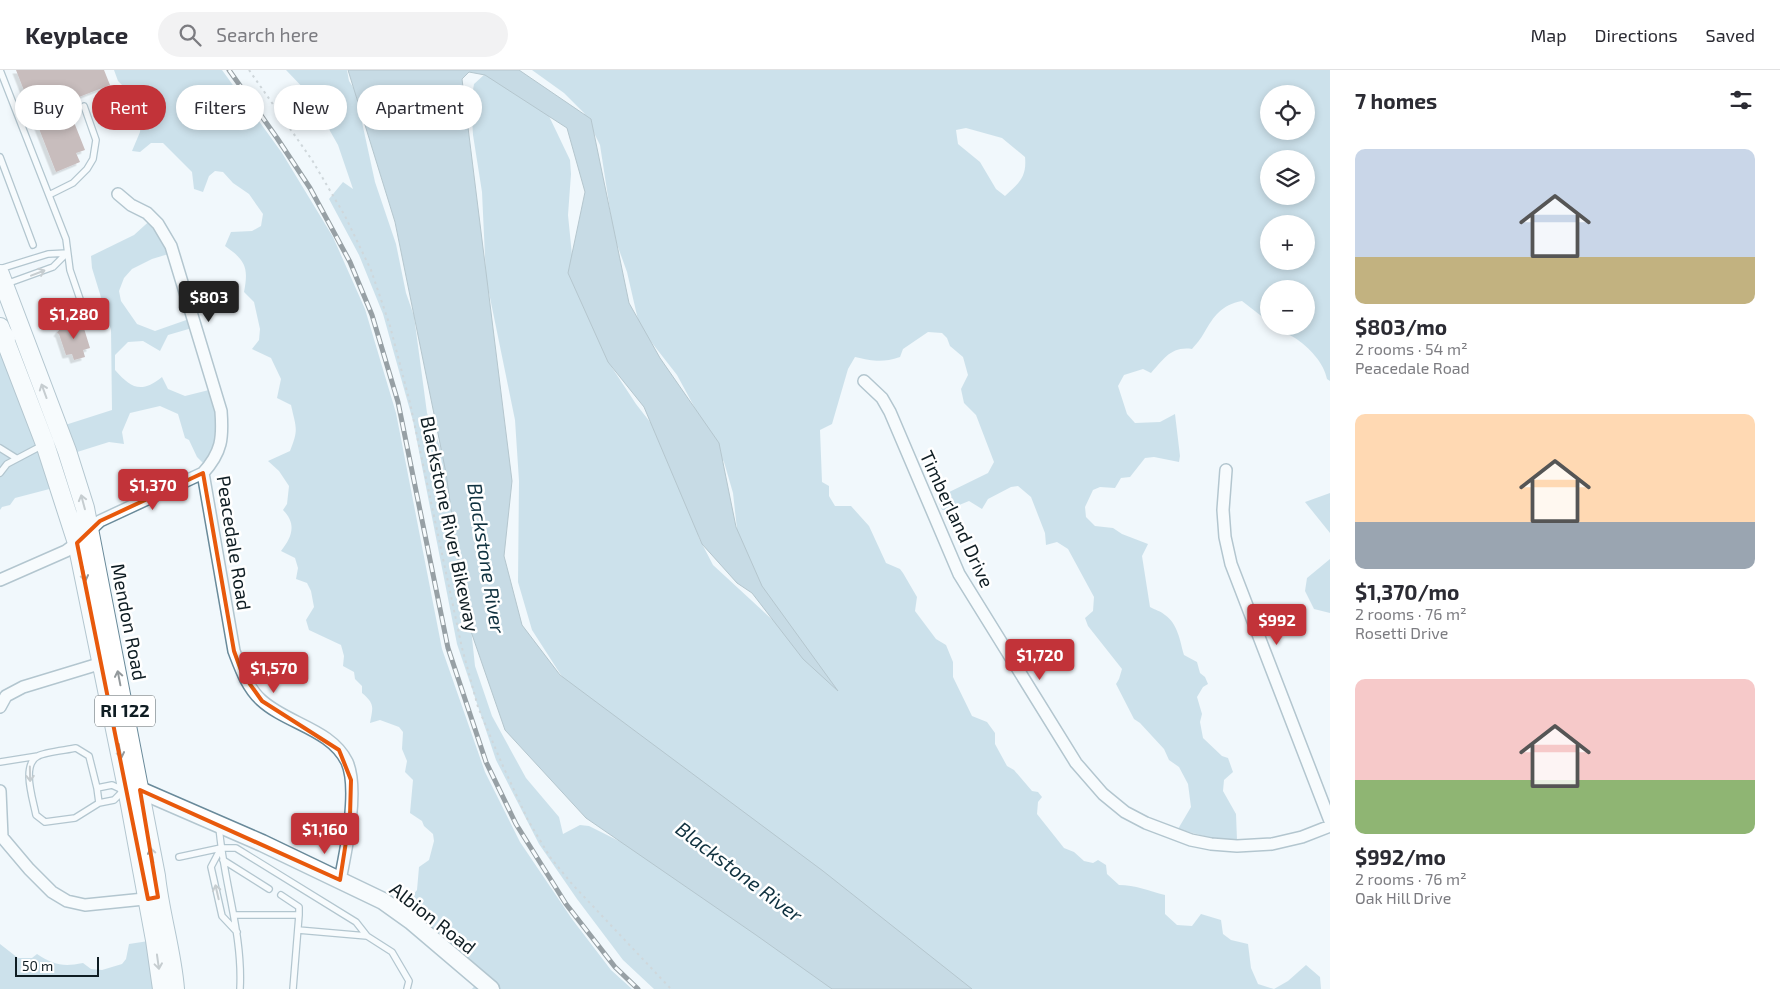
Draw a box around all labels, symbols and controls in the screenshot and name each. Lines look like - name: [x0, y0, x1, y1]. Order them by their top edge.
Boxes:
- search box: [158, 12, 508, 57]
- text: Keyplace: [25, 20, 128, 49]
- icon: search: [176, 21, 204, 49]
- text: Search here: [216, 23, 318, 46]
- text: Map: [1530, 24, 1567, 46]
- text: Directions: [1595, 24, 1678, 46]
- text: Saved: [1706, 24, 1755, 46]
- chip: Buy: [15, 85, 82, 130]
- chip: Rent: [92, 85, 166, 130]
- chip: Filters: [176, 85, 264, 130]
- chip: New: [274, 85, 347, 130]
- chip: Apartment: [357, 85, 482, 130]
- map controls: [1260, 85, 1315, 335]
- button: locate: [1260, 85, 1315, 140]
- icon: filters: [1727, 86, 1755, 114]
- text: 7 homes: [1355, 88, 1437, 113]
- button: layers: [1260, 150, 1315, 205]
- icon: home: [1510, 181, 1600, 271]
- button: +: [1260, 215, 1315, 270]
- one-way arrow: [30, 268, 45, 277]
- pin: $803: [179, 280, 239, 323]
- button: −: [1260, 280, 1315, 335]
- text: $803: [190, 287, 228, 306]
- pin: $1,280: [33, 298, 115, 340]
- text: $1,280: [49, 304, 99, 323]
- text: $803/mo: [1355, 314, 1447, 339]
- text: 2 rooms · 54 m²: [1355, 339, 1468, 358]
- text: Peacedale Road: [1355, 358, 1470, 377]
- one-way arrow: [39, 383, 48, 399]
- street label: Blackstone River Bikeway: [416, 414, 485, 634]
- icon: home: [1510, 446, 1600, 536]
- street label: Timberland Drive: [916, 447, 999, 591]
- pin: $1,370: [112, 468, 194, 511]
- street label: Peacedale Road: [212, 474, 257, 612]
- text: $1,370: [129, 475, 177, 494]
- water label: Blackstone River: [463, 481, 511, 636]
- one-way arrow: [78, 494, 87, 510]
- street label: Mendon Road: [107, 561, 152, 682]
- one-way arrow: [80, 566, 89, 582]
- text: $1,370/mo: [1355, 579, 1459, 604]
- pin: $992: [1247, 604, 1307, 646]
- text: 2 rooms · 76 m²: [1355, 604, 1467, 623]
- text: $992: [1258, 610, 1296, 629]
- text: Rosetti Drive: [1355, 623, 1448, 642]
- pin: $1,720: [999, 638, 1081, 681]
- text: $1,720: [1016, 645, 1064, 664]
- pin: $1,570: [233, 652, 315, 694]
- text: $1,570: [250, 658, 298, 677]
- one-way arrow: [113, 670, 123, 686]
- road number: RI 122: [95, 696, 155, 726]
- icon: home: [1510, 711, 1600, 801]
- one-way arrow: [115, 742, 125, 758]
- one-way arrow: [25, 766, 35, 782]
- pin: $1,160: [284, 812, 366, 855]
- water label: Blackstone River: [672, 816, 808, 927]
- text: $1,160: [302, 819, 348, 838]
- text: $992/mo: [1355, 844, 1446, 869]
- one-way arrow: [147, 847, 157, 863]
- text: 2 rooms · 76 m²: [1355, 869, 1467, 888]
- street label: Albion Road: [386, 877, 481, 958]
- one-way arrow: [212, 885, 221, 901]
- text: Oak Hill Drive: [1355, 888, 1451, 907]
- scale bar: [15, 954, 99, 977]
- one-way arrow: [154, 954, 164, 970]
- text: 50 m: [22, 957, 53, 974]

